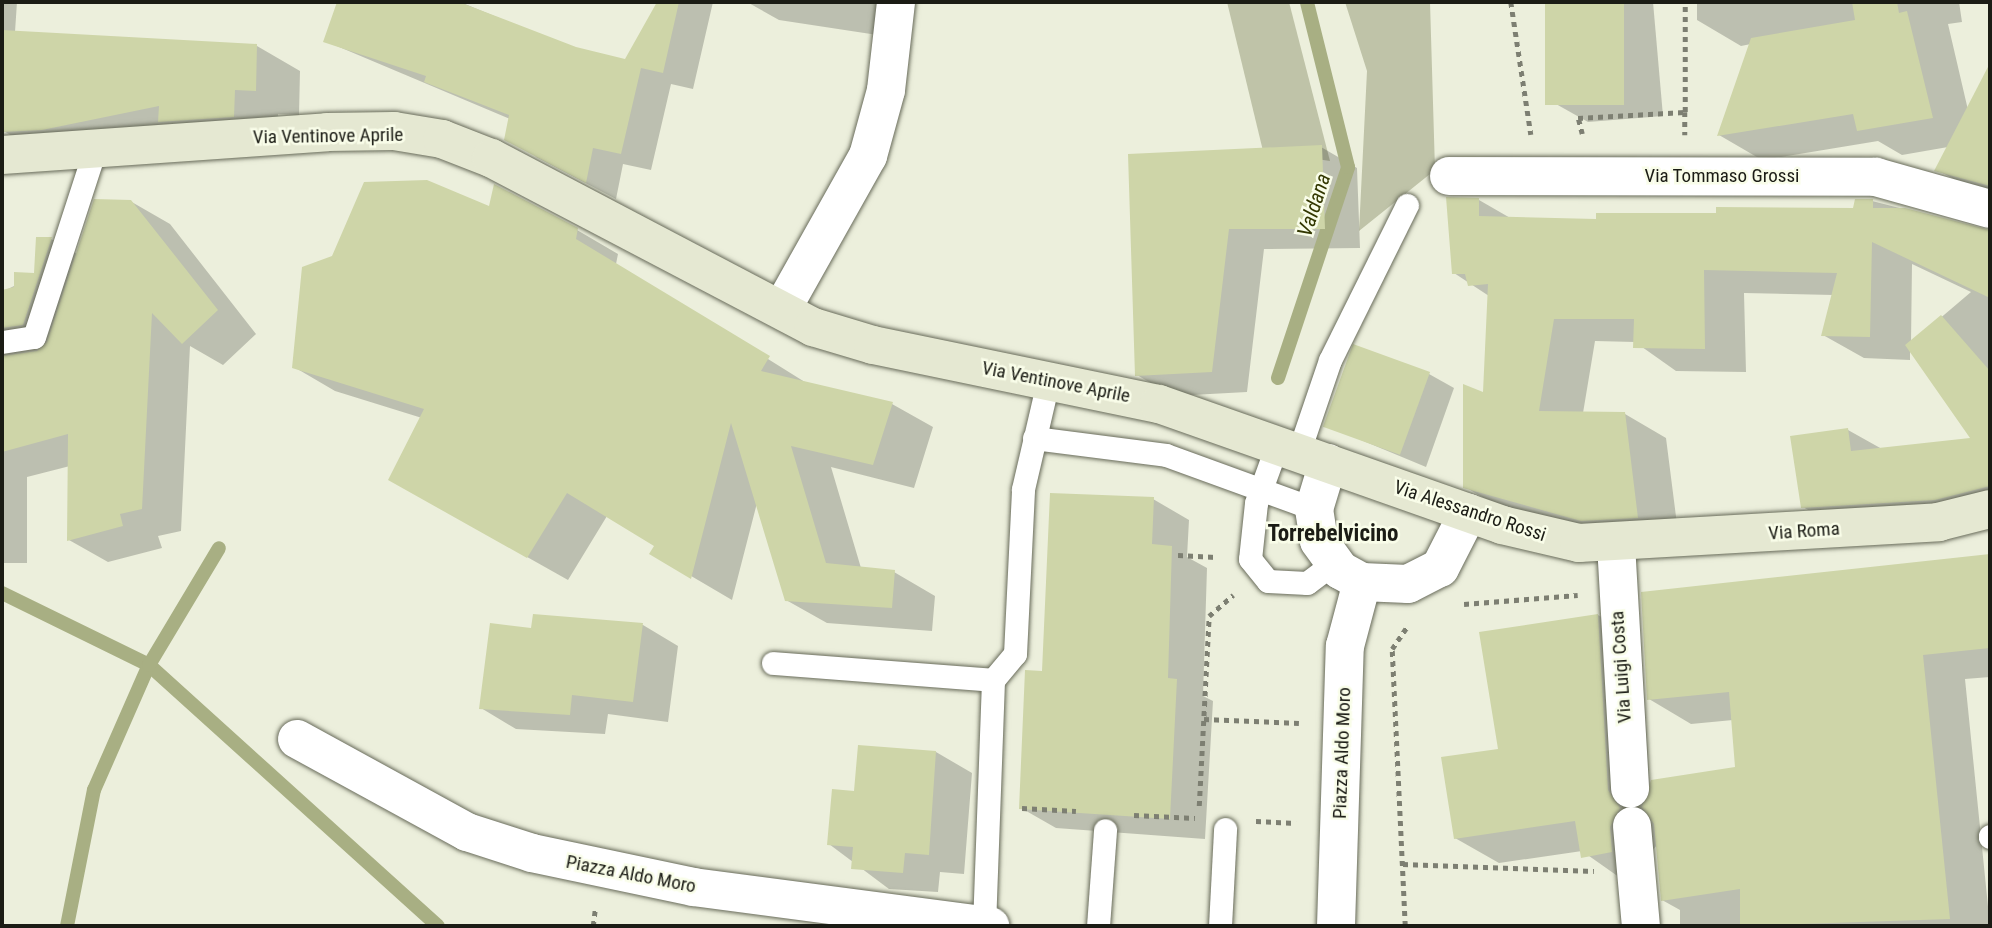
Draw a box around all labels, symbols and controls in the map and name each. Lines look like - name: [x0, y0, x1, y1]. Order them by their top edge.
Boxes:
- street label: Via Ventinove Aprile: [253, 123, 403, 149]
- street label: Via Tommaso Grossi: [1644, 165, 1800, 187]
- water label: Valdana: [1292, 170, 1336, 240]
- street label: Via Ventinove Aprile: [980, 356, 1132, 408]
- street label: Via Alessandro Rossi: [1391, 476, 1549, 546]
- street label: Via Roma: [1768, 517, 1840, 545]
- district label: Torrebelvicino: [1267, 520, 1399, 548]
- street label: Via Luigi Costa: [1606, 610, 1636, 724]
- street label: Piazza Aldo Moro: [1328, 687, 1356, 819]
- street label: Piazza Aldo Moro: [564, 850, 698, 898]

